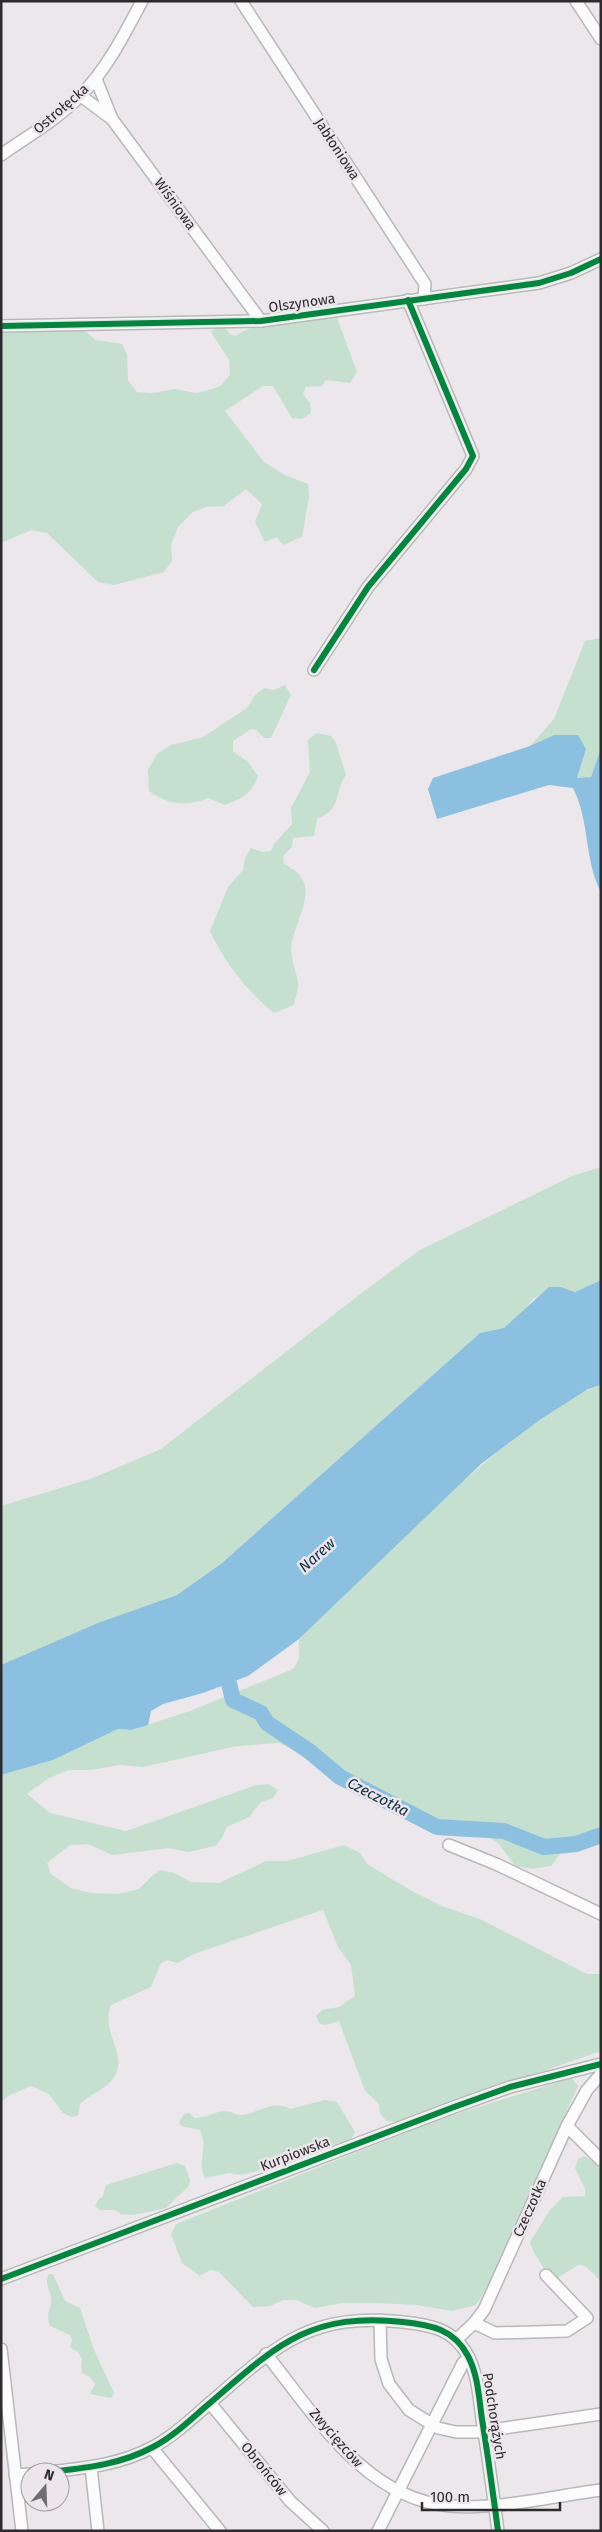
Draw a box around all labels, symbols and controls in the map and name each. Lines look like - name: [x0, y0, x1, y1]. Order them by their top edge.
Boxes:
- street label: Ostrołęcka: [30, 80, 92, 138]
- street label: Jabłoniowa: [311, 115, 363, 183]
- street label: Wiśniowa: [151, 175, 199, 233]
- street label: Olszynowa: [268, 290, 336, 316]
- water label: Narew: [295, 1534, 339, 1576]
- water label: Czeczotka: [344, 1774, 412, 1820]
- street label: Kurpiowska: [258, 2133, 332, 2175]
- street label: Czeczotka: [510, 2176, 550, 2240]
- street label: Podchorążych: [479, 2371, 509, 2461]
- street label: Zwycięzców: [306, 2405, 366, 2471]
- street label: Obrońców: [237, 2439, 291, 2499]
- north arrow: [20, 2462, 70, 2512]
- text: N: [42, 2466, 56, 2485]
- scale bar: [422, 2480, 560, 2512]
- text: 100 m: [430, 2488, 470, 2506]

